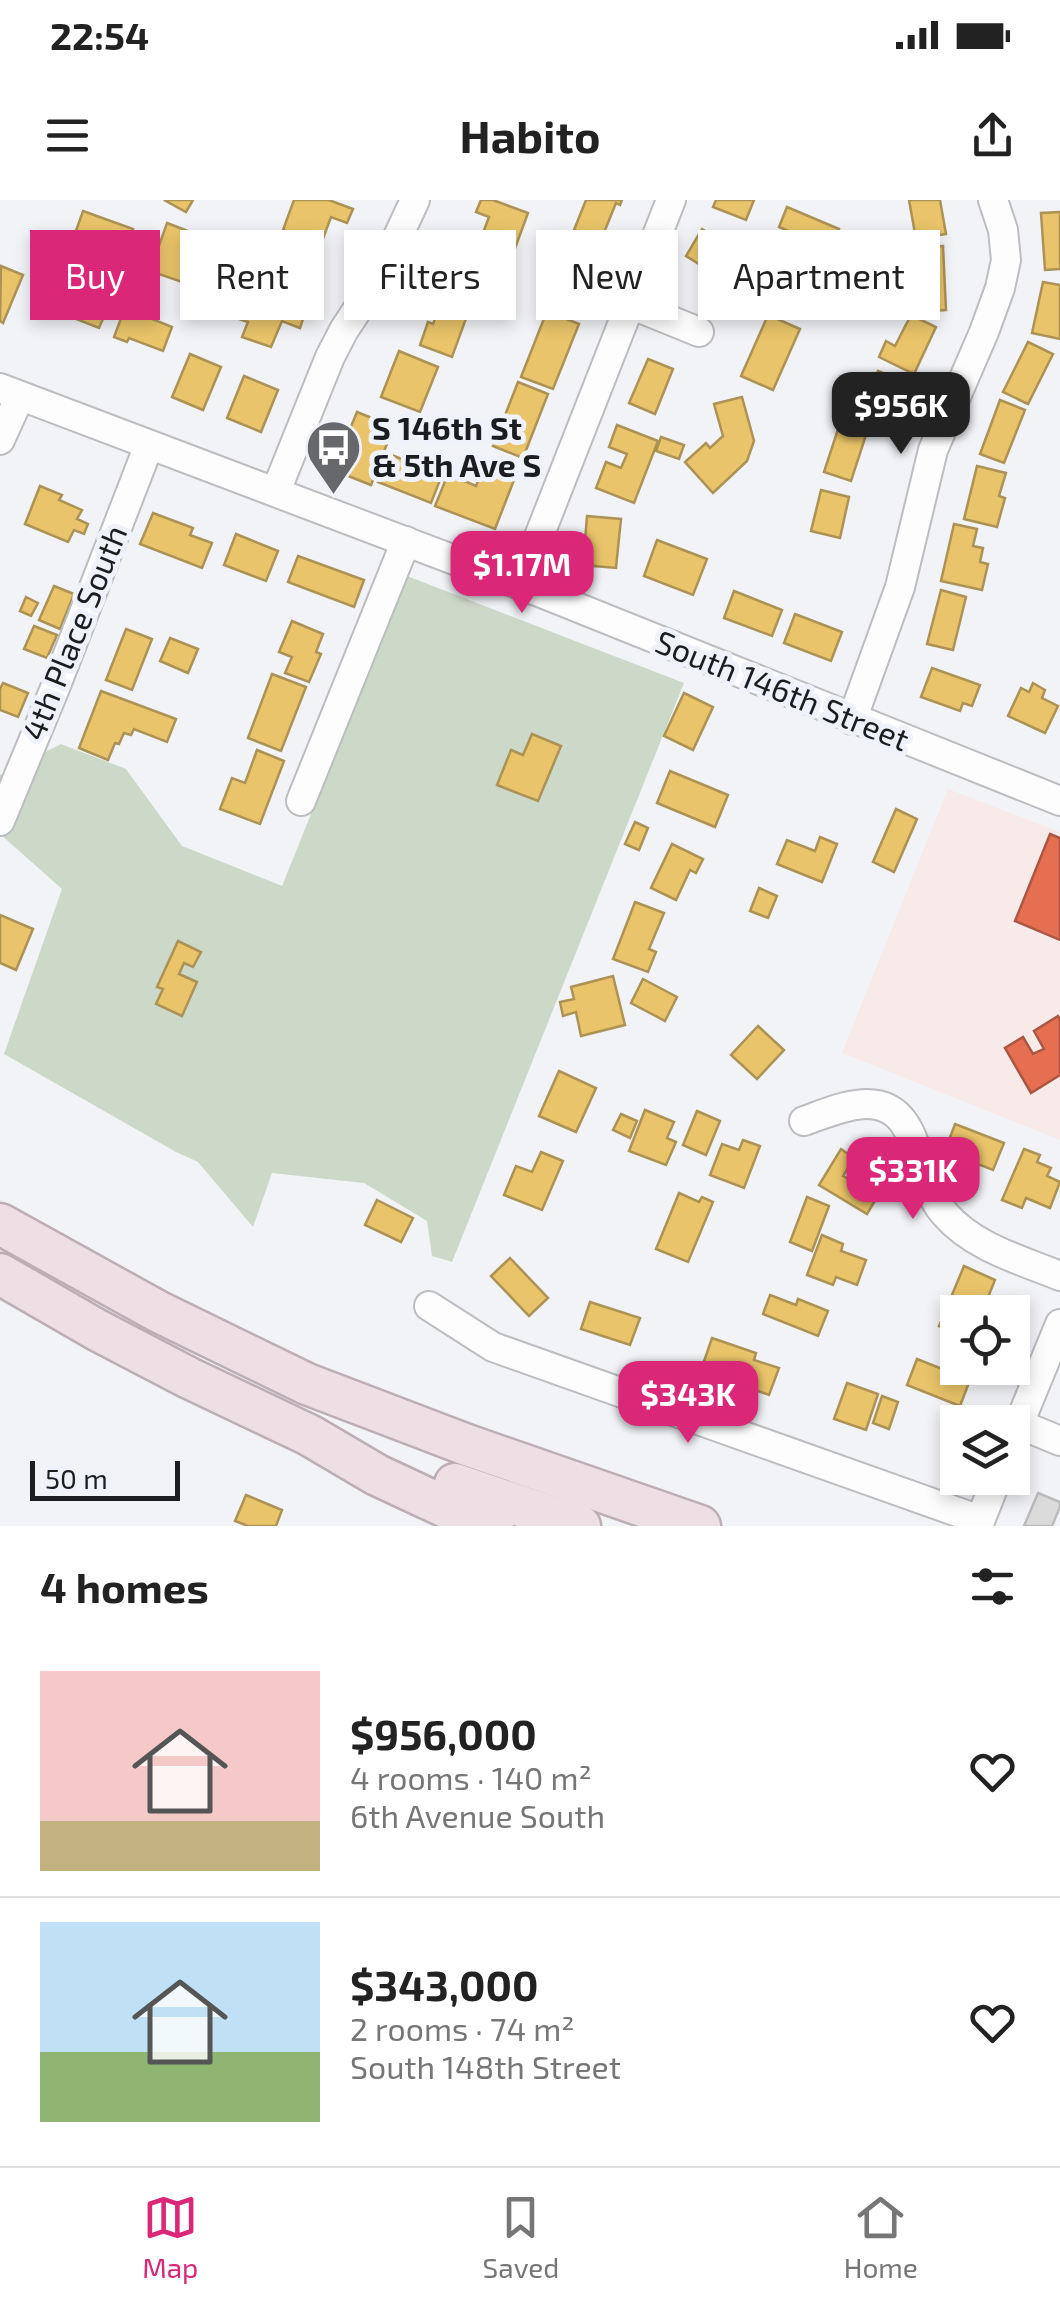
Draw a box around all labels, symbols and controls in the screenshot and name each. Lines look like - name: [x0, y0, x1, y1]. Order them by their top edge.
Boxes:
- text: 22:54: [50, 12, 149, 58]
- icon: menu: [40, 108, 95, 163]
- text: Habito: [460, 108, 600, 162]
- icon: share: [965, 108, 1020, 163]
- chip: Buy: [30, 230, 160, 320]
- chip: Rent: [180, 230, 324, 320]
- chip: Filters: [344, 230, 516, 320]
- chip: New: [536, 230, 678, 320]
- chip: Apartment: [698, 230, 940, 320]
- pin: $956K: [831, 372, 971, 457]
- text: $956K: [854, 385, 948, 423]
- place label: S 146th St & 5th Ave S: [372, 408, 541, 483]
- bus stop icon: S 146th St & 5th Ave S: [303, 417, 363, 496]
- street label: 4th Place South: [13, 519, 134, 745]
- pin: $1.17M: [441, 531, 603, 616]
- text: $1.17M: [473, 544, 571, 582]
- street label: South 146th Street: [651, 621, 915, 757]
- pin: $331K: [843, 1137, 983, 1222]
- text: $331K: [869, 1150, 957, 1188]
- map controls: [940, 1295, 1030, 1495]
- button: locate: [940, 1295, 1030, 1385]
- pin: $343K: [618, 1361, 758, 1446]
- text: $343K: [640, 1374, 736, 1412]
- button: layers: [940, 1405, 1030, 1495]
- scale bar: [30, 1456, 180, 1500]
- text: 50 m: [45, 1461, 108, 1495]
- icon: filters: [965, 1559, 1020, 1614]
- text: 4 homes: [40, 1561, 209, 1611]
- text: $956,000: [350, 1708, 537, 1758]
- icon: home: [120, 1711, 240, 1831]
- icon: heart: [965, 1744, 1020, 1799]
- text: 4 rooms · 140 m²: [350, 1758, 592, 1796]
- text: 6th Avenue South: [350, 1796, 605, 1834]
- text: $343,000: [350, 1959, 538, 2009]
- icon: home: [120, 1962, 240, 2082]
- icon: heart: [965, 1995, 1020, 2050]
- text: 2 rooms · 74 m²: [350, 2009, 574, 2047]
- text: South 148th Street: [350, 2047, 621, 2085]
- tab: Map: [142, 2190, 198, 2284]
- tab: Saved: [483, 2190, 559, 2284]
- tab: Home: [844, 2190, 918, 2284]

